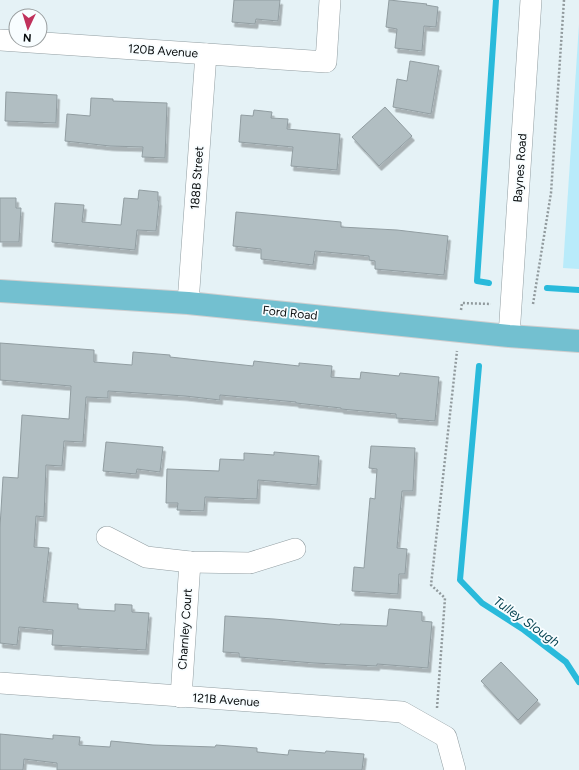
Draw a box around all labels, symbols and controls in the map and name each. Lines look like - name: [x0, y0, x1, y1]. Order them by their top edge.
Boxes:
- north arrow: [8, 8, 48, 48]
- text: N: [23, 31, 32, 44]
- street label: 120B Avenue: [127, 42, 199, 60]
- street label: Baynes Road: [511, 133, 529, 203]
- street label: 188B Street: [188, 145, 206, 210]
- street label: Ford Road: [262, 303, 318, 323]
- street label: Charnley Court: [175, 587, 195, 670]
- water label: Tulley Slough: [491, 593, 563, 650]
- street label: 121B Avenue: [192, 691, 261, 709]

